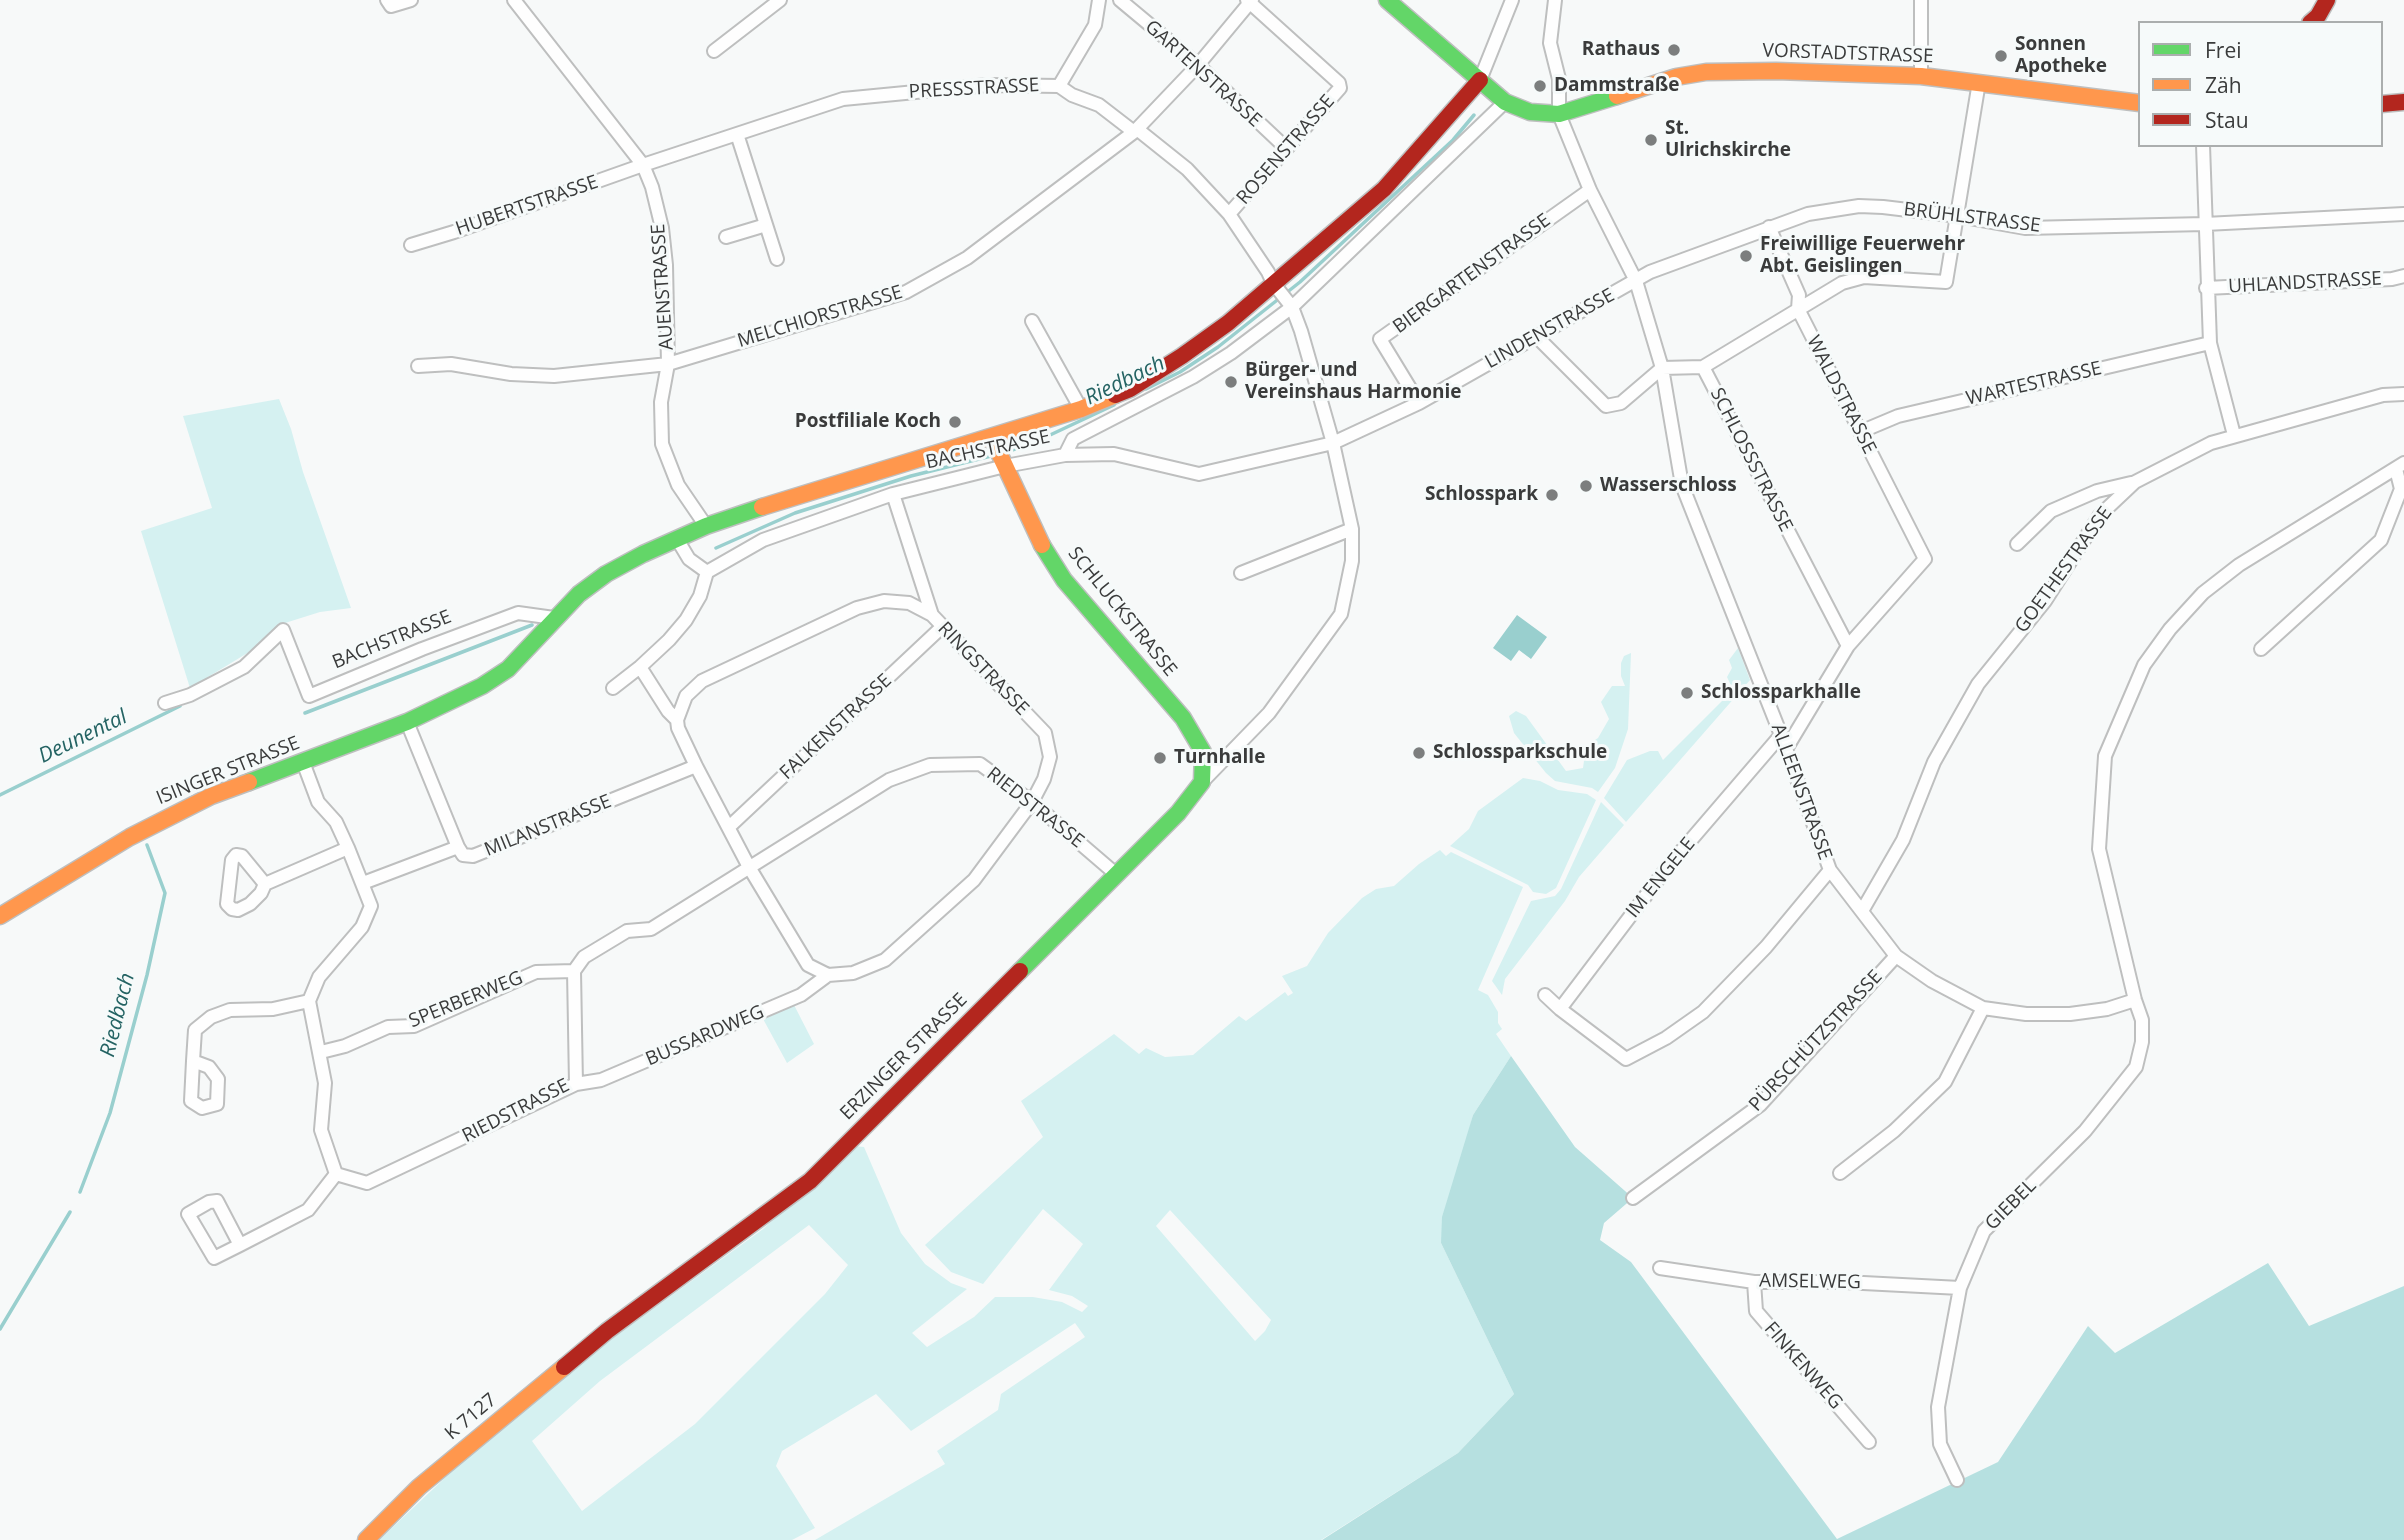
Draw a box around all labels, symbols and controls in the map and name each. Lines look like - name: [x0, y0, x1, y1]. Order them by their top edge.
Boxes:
- street label: GARTENSTRASSE: [1140, 16, 1266, 132]
- legend: [2138, 21, 2383, 147]
- place label: Sonnen Apotheke: [2015, 34, 2107, 78]
- text: Frei: [2205, 36, 2242, 64]
- place label: Rathaus: [1582, 39, 1660, 61]
- street label: VORSTADTSTRASSE: [1762, 40, 1934, 68]
- marker: Rathaus: [1666, 42, 1682, 58]
- marker: Sonnen Apotheke: [1993, 48, 2009, 64]
- text: Zäh: [2205, 71, 2242, 99]
- street label: PRESSSTRASSE: [908, 74, 1040, 104]
- place label: Dammstraße: [1554, 75, 1679, 97]
- marker: Dammstraße: [1532, 78, 1548, 94]
- street label: ROSENSTRASSE: [1232, 91, 1340, 209]
- text: Stau: [2205, 106, 2249, 134]
- place label: St. Ulrichskirche: [1665, 118, 1791, 162]
- marker: St. Ulrichskirche: [1643, 132, 1659, 148]
- street label: HUBERTSTRASSE: [453, 171, 601, 241]
- street label: BRÜHLSTRASSE: [1902, 198, 2042, 238]
- street label: BIERGARTENSTRASSE: [1389, 209, 1555, 339]
- street label: AUENSTRASSE: [647, 223, 679, 351]
- place label: Freiwillige Feuerwehr Abt. Geislingen: [1760, 234, 1965, 278]
- marker: Freiwillige Feuerwehr Abt. Geislingen: [1738, 248, 1754, 264]
- street label: UHLANDSTRASSE: [2228, 268, 2382, 298]
- street label: MELCHIORSTRASSE: [735, 281, 905, 353]
- street label: LINDENSTRASSE: [1481, 284, 1619, 374]
- street label: WALDSTRASSE: [1801, 332, 1881, 458]
- water label: Riedbach: [1081, 351, 1169, 411]
- street label: WARTESTRASSE: [1964, 357, 2104, 411]
- place label: Bürger- und Vereinshaus Harmonie: [1245, 360, 1462, 404]
- marker: Bürger- und Vereinshaus Harmonie: [1223, 374, 1239, 390]
- street label: SCHLOSSSTRASSE: [1705, 384, 1797, 536]
- place label: Postfiliale Koch: [795, 411, 941, 433]
- marker: Postfiliale Koch: [947, 414, 963, 430]
- street label: BACHSTRASSE: [924, 426, 1052, 474]
- place label: Wasserschloss: [1600, 475, 1737, 497]
- marker: Wasserschloss: [1578, 478, 1594, 494]
- place label: Schlosspark: [1425, 484, 1538, 506]
- marker: Schlosspark: [1544, 487, 1560, 503]
- street label: GOETHESTRASSE: [2011, 503, 2117, 637]
- street label: SCHLUCKSTRASSE: [1063, 543, 1181, 681]
- street label: BACHSTRASSE: [329, 606, 455, 674]
- street label: RINGSTRASSE: [933, 617, 1033, 721]
- street label: FALKENSTRASSE: [775, 669, 897, 785]
- place label: Schlossparkhalle: [1701, 682, 1861, 704]
- marker: Schlossparkhalle: [1679, 685, 1695, 701]
- water label: Deunental: [35, 705, 131, 769]
- street label: ALLEENSTRASSE: [1766, 721, 1836, 863]
- street label: ISINGER STRASSE: [153, 732, 303, 810]
- place label: Schlossparkschule: [1433, 742, 1607, 764]
- marker: Schlossparkschule: [1411, 745, 1427, 761]
- place label: Turnhalle: [1174, 747, 1265, 769]
- marker: Turnhalle: [1152, 750, 1168, 766]
- street label: RIEDSTRASSE: [982, 763, 1088, 853]
- street label: MILANSTRASSE: [481, 790, 615, 862]
- street label: IM ENGELE: [1622, 833, 1700, 923]
- street label: PÜRSCHÜTZSTRASSE: [1745, 966, 1887, 1116]
- street label: SPERBERWEG: [406, 967, 526, 1033]
- water label: Riedbach: [95, 970, 141, 1060]
- street label: ERZINGER STRASSE: [836, 989, 972, 1125]
- street label: BUSSARDWEG: [642, 1001, 768, 1071]
- street label: RIEDSTRASSE: [459, 1074, 573, 1148]
- street label: GIEBEL: [1981, 1175, 2041, 1235]
- street label: AMSELWEG: [1759, 1270, 1861, 1294]
- street label: FINKENWEG: [1759, 1318, 1847, 1414]
- street label: K 7127: [441, 1389, 501, 1445]

